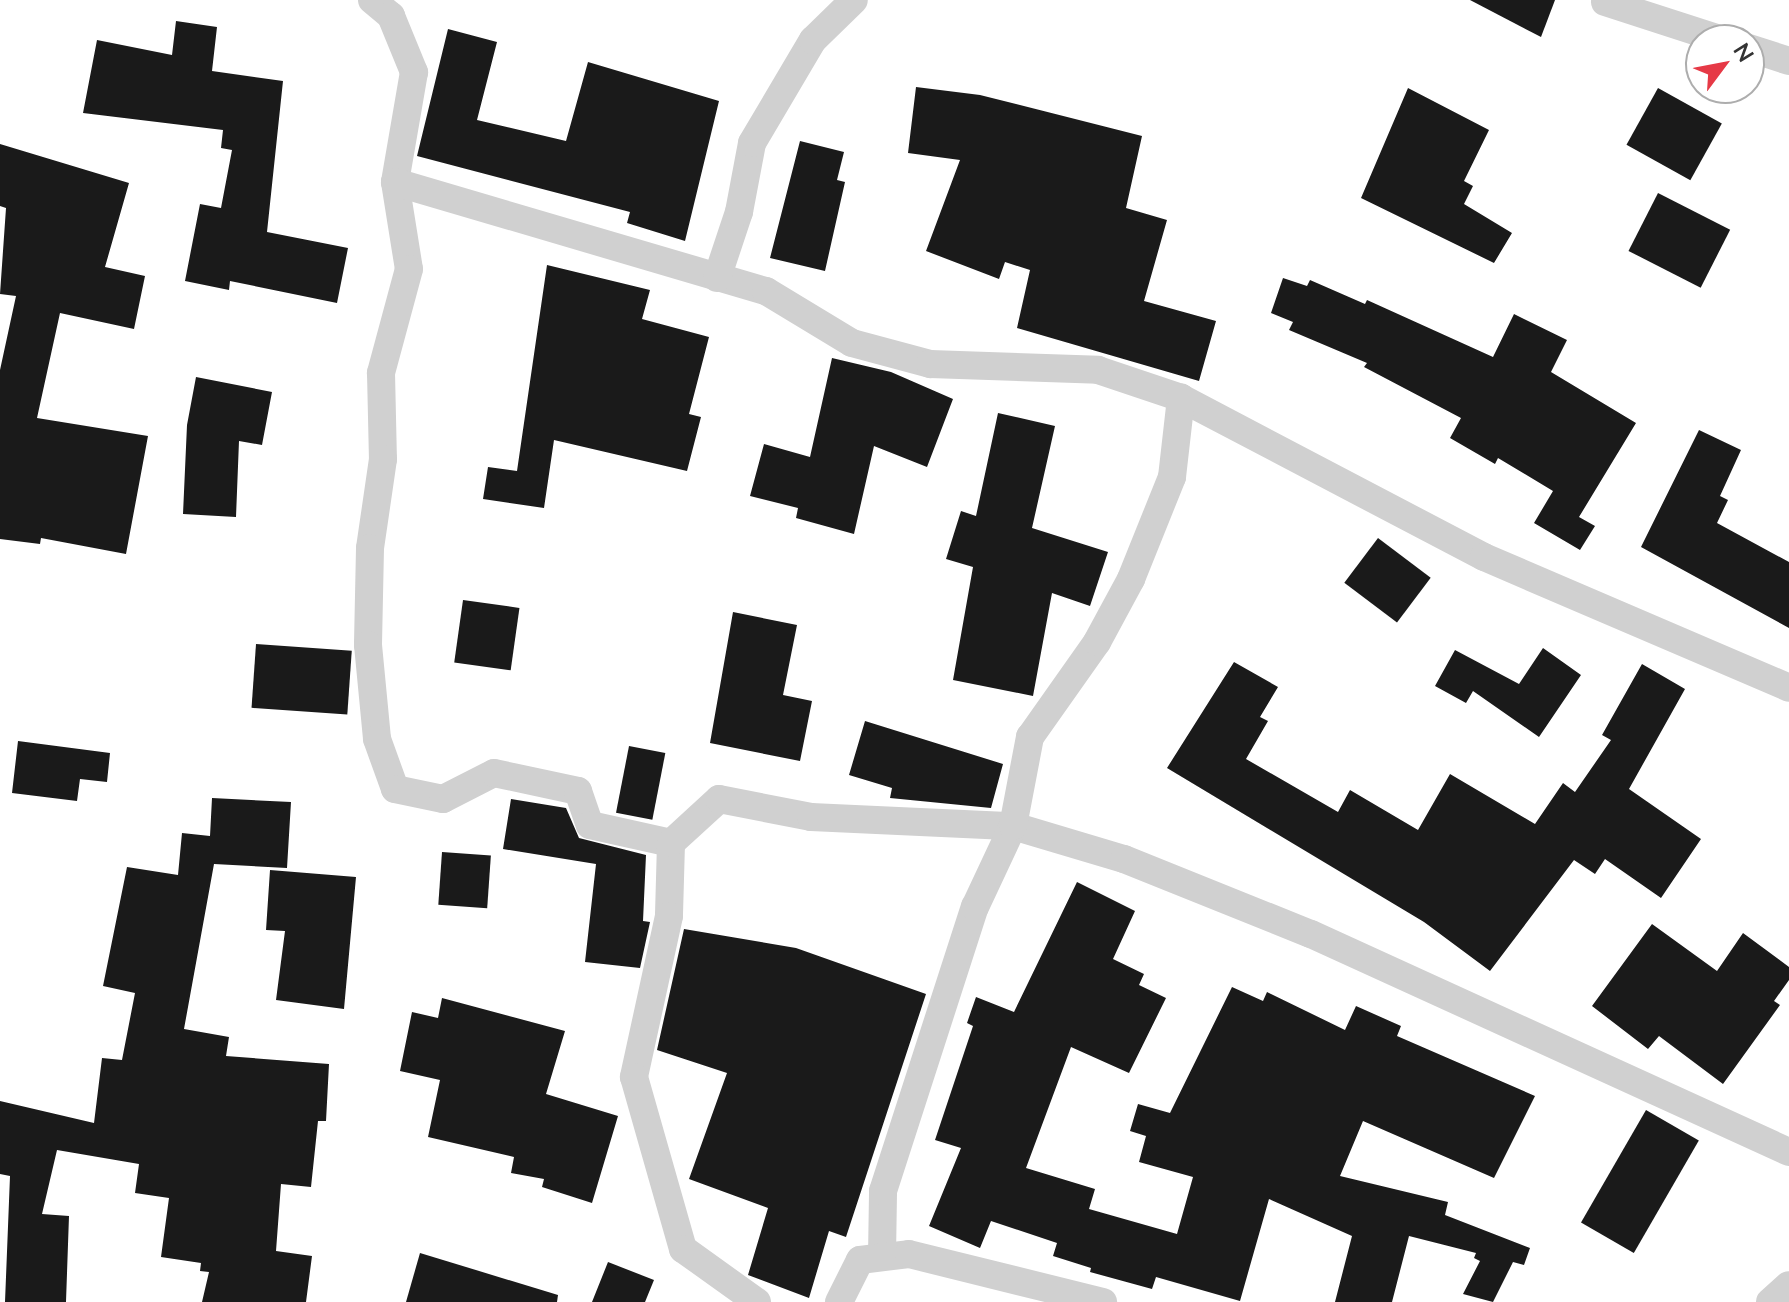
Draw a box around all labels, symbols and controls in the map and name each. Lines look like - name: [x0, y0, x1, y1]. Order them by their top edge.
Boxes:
- north arrow: [1685, 24, 1765, 104]
- text: N: [1728, 38, 1760, 66]

